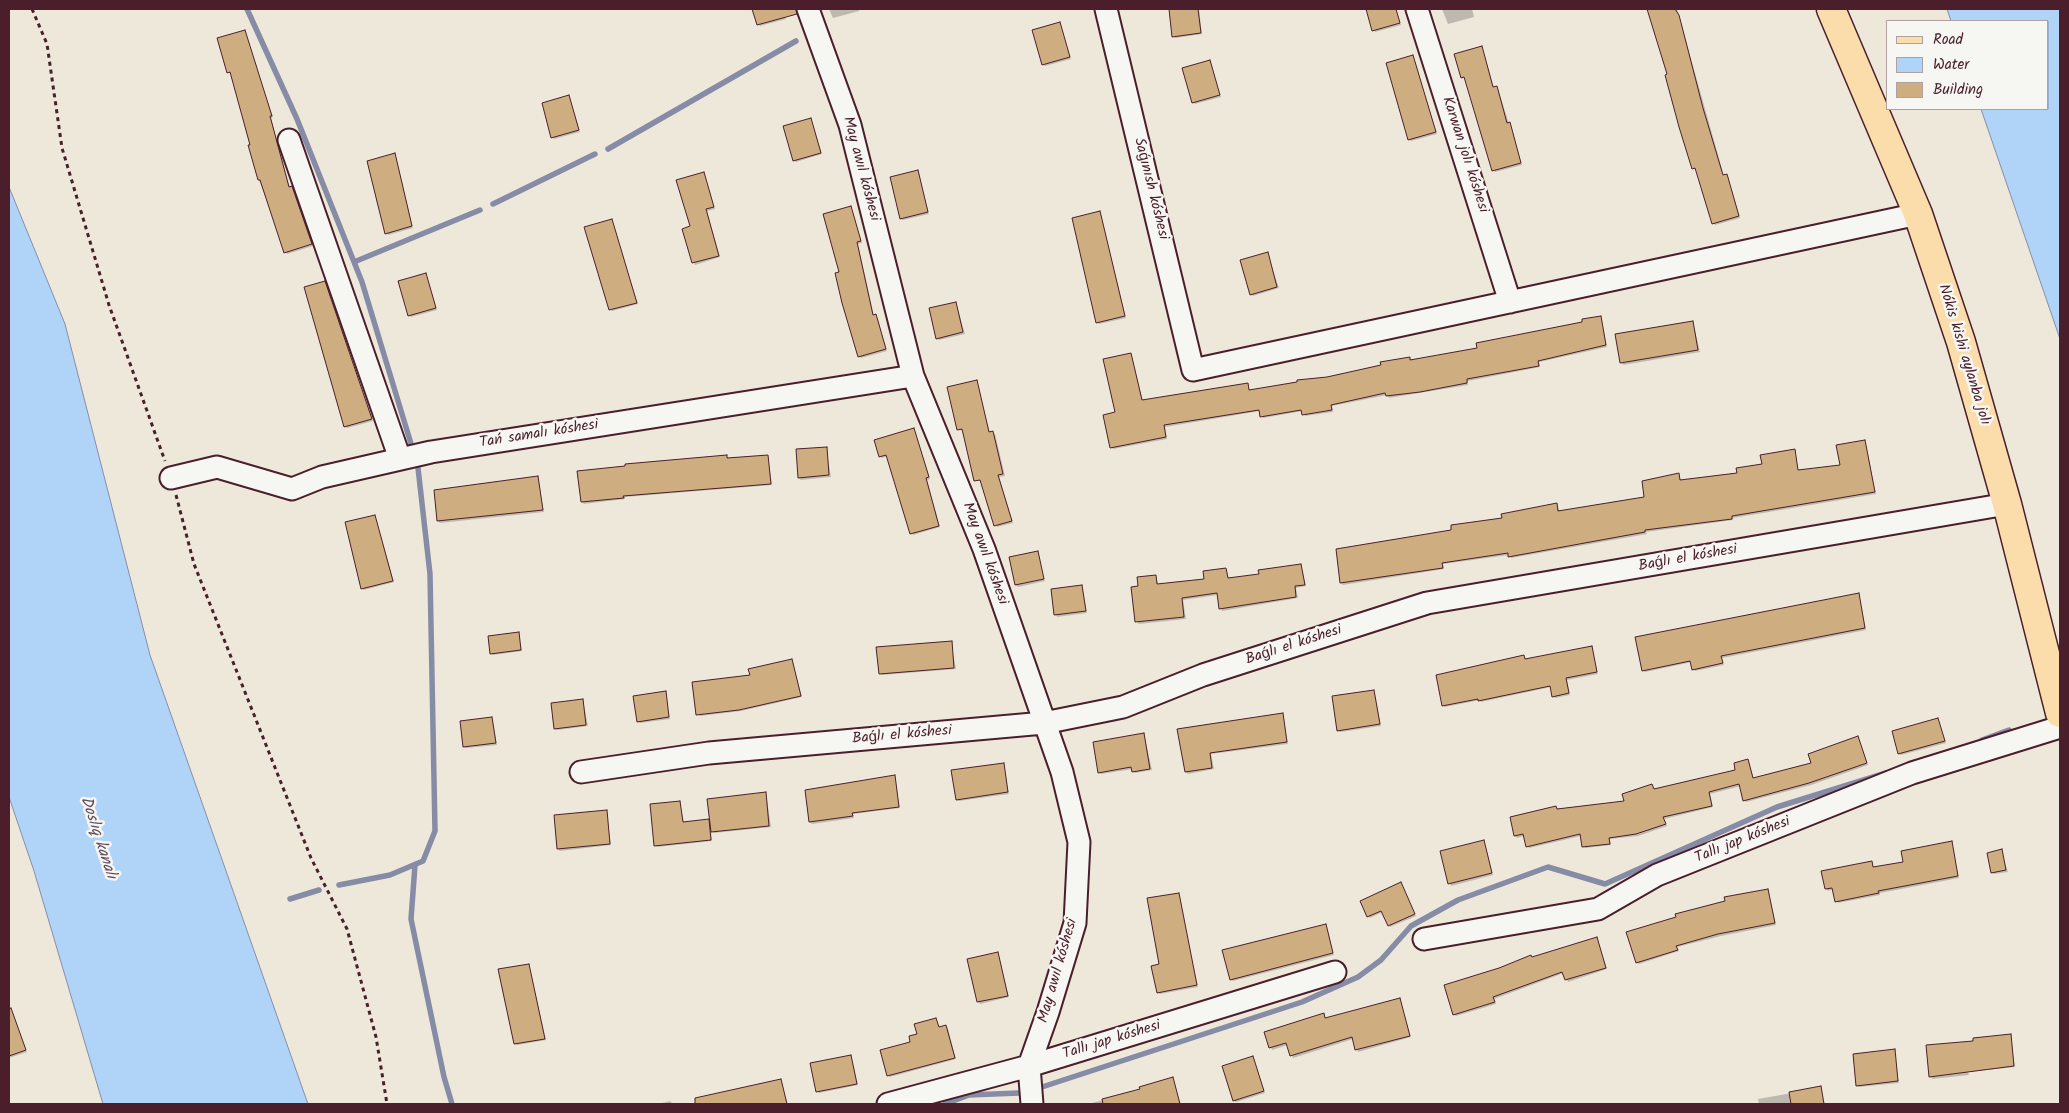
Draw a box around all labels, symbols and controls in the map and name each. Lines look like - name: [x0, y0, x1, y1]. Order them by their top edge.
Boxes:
- legend: [1886, 20, 2049, 110]
- text: Road: [1933, 28, 1963, 52]
- text: Water: [1933, 53, 1969, 77]
- text: Building: [1933, 78, 1983, 102]
- street label: Karwan jolı kóshesi: [1437, 95, 1491, 215]
- street label: May awıl kóshesi: [837, 115, 883, 223]
- street label: Saǵınısh kóshesi: [1129, 136, 1171, 242]
- street label: Nókis kishi aylanba jolı: [1933, 282, 1993, 428]
- street label: Tań samalı kóshesi: [478, 417, 600, 453]
- street label: May awıl kóshesi: [957, 500, 1011, 608]
- street label: Baǵlı el kóshesi: [1637, 541, 1739, 577]
- street label: Baǵlı el kóshesi: [1244, 622, 1344, 670]
- street label: Baǵlı el kóshesi: [851, 723, 953, 749]
- water label: Doslıq kanalı: [75, 794, 119, 882]
- street label: Tallı jap kóshesi: [1693, 814, 1793, 868]
- street label: May awıl kóshesi: [1036, 917, 1082, 1025]
- street label: Tallı jap kóshesi: [1061, 1018, 1163, 1064]

